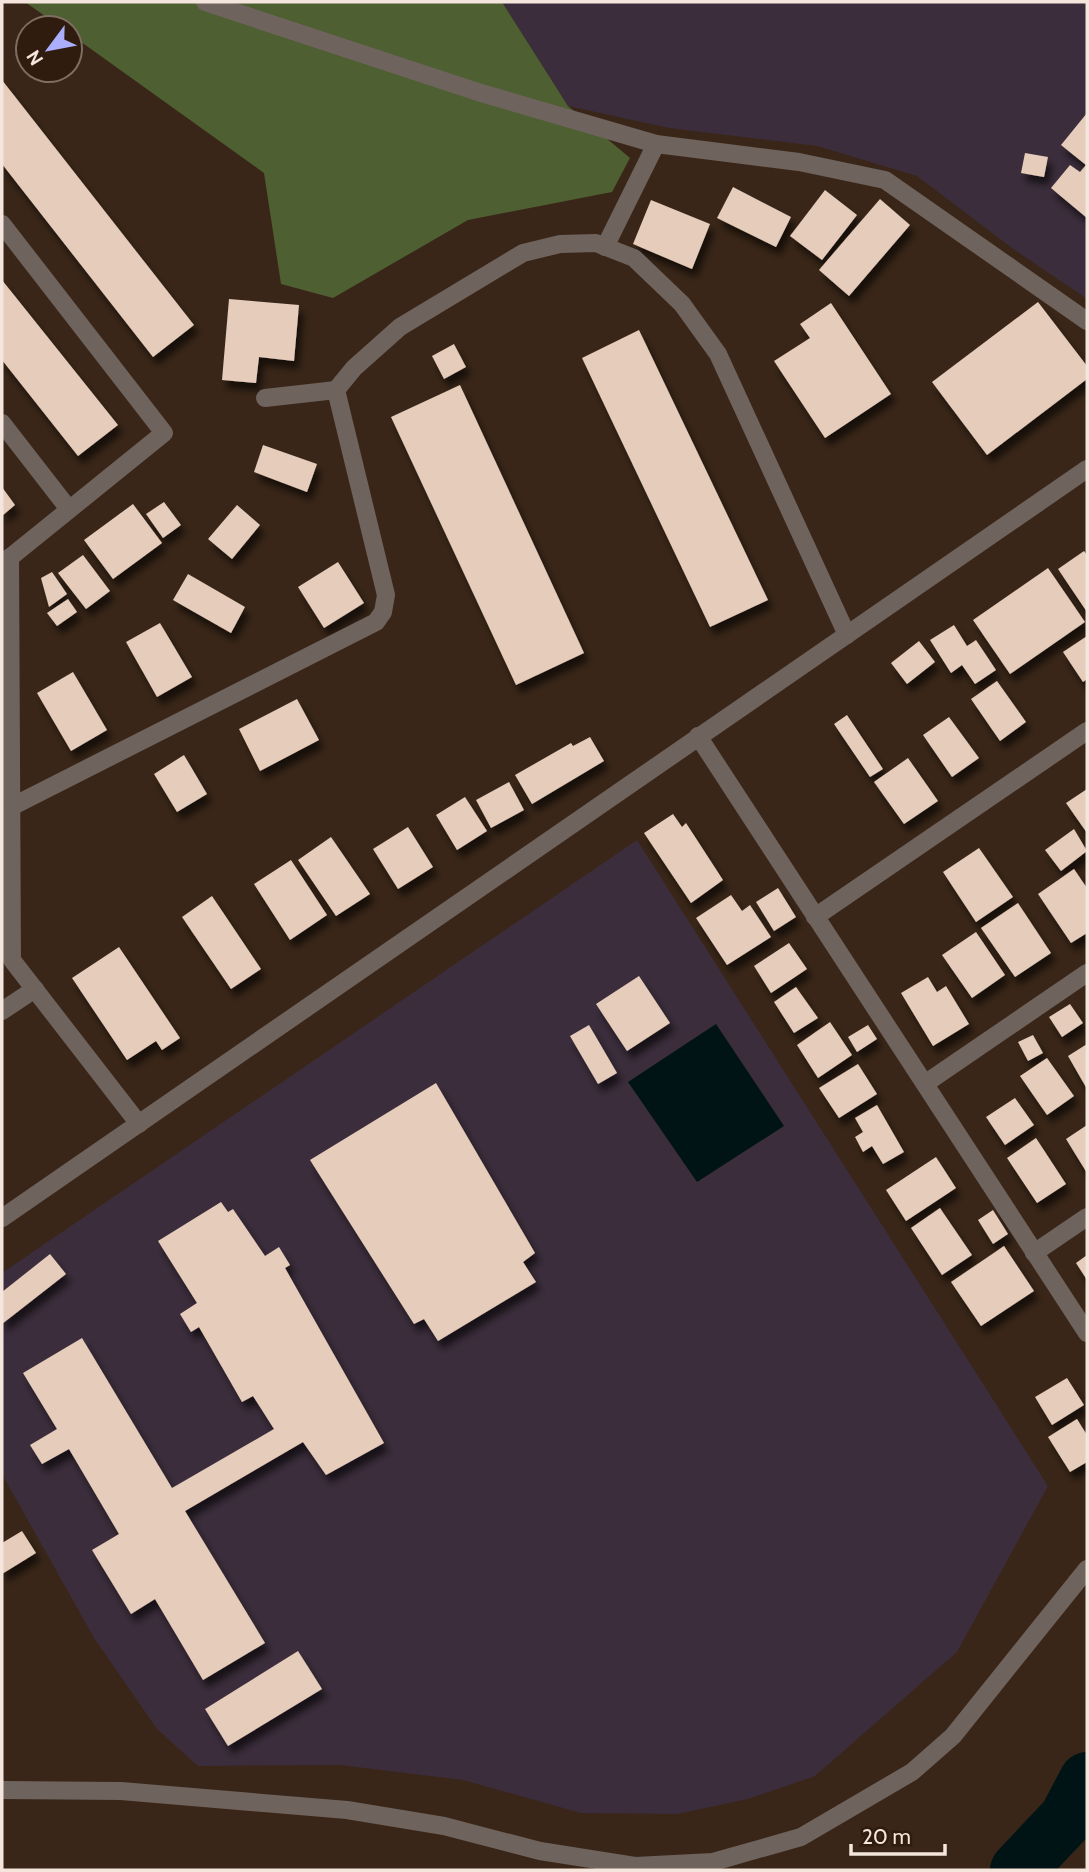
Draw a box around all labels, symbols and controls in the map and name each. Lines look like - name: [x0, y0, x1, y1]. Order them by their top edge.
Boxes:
- north arrow: [14, 14, 84, 84]
- text: N: [22, 46, 48, 70]
- scale bar: [851, 1812, 946, 1856]
- text: 20 m: [862, 1824, 911, 1849]

